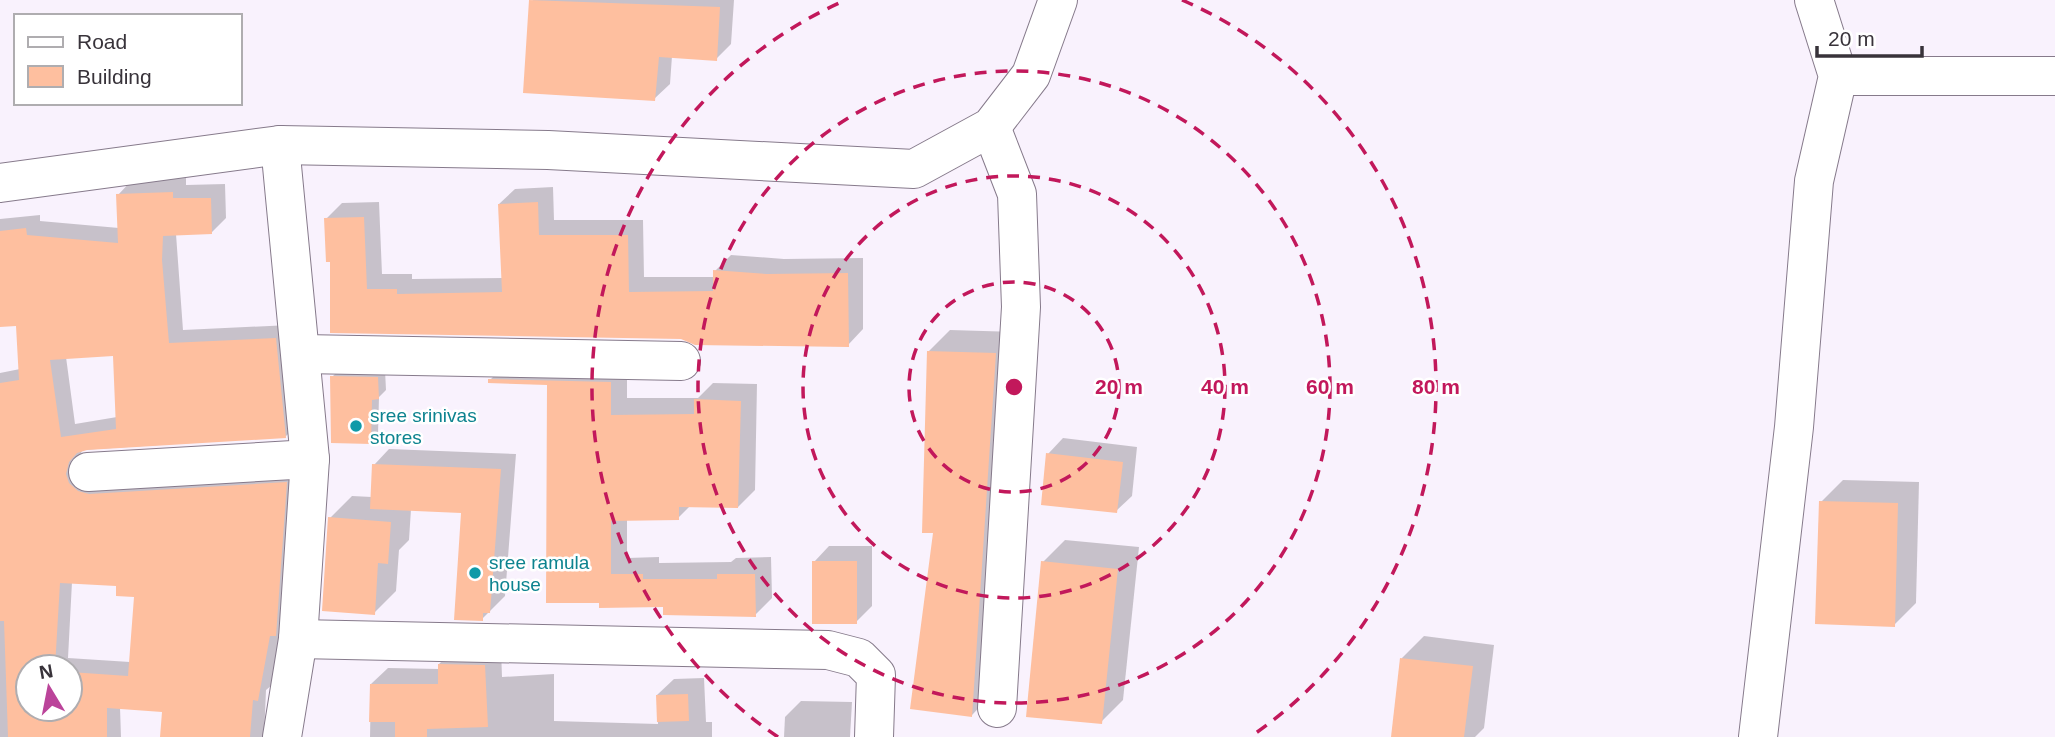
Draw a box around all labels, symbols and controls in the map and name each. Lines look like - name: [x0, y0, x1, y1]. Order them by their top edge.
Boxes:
- legend: [14, 14, 242, 105]
- scale bar: [1817, 14, 1922, 58]
- text: 20 m: [1828, 27, 1875, 50]
- text: Road: [77, 30, 127, 53]
- text: Building: [77, 65, 152, 88]
- centre of rings: [1002, 375, 1026, 399]
- text: 20 m: [1095, 375, 1143, 398]
- text: 40 m: [1201, 375, 1249, 398]
- text: 60 m: [1306, 375, 1354, 398]
- text: 80 m: [1412, 375, 1460, 398]
- place label: sree srinivas stores: [370, 405, 477, 448]
- marker: sree srinivas stores: [348, 418, 364, 434]
- place label: sree ramula house: [489, 552, 590, 595]
- marker: sree ramula house: [467, 565, 483, 581]
- north arrow: [14, 653, 84, 723]
- text: N: [38, 660, 55, 683]

